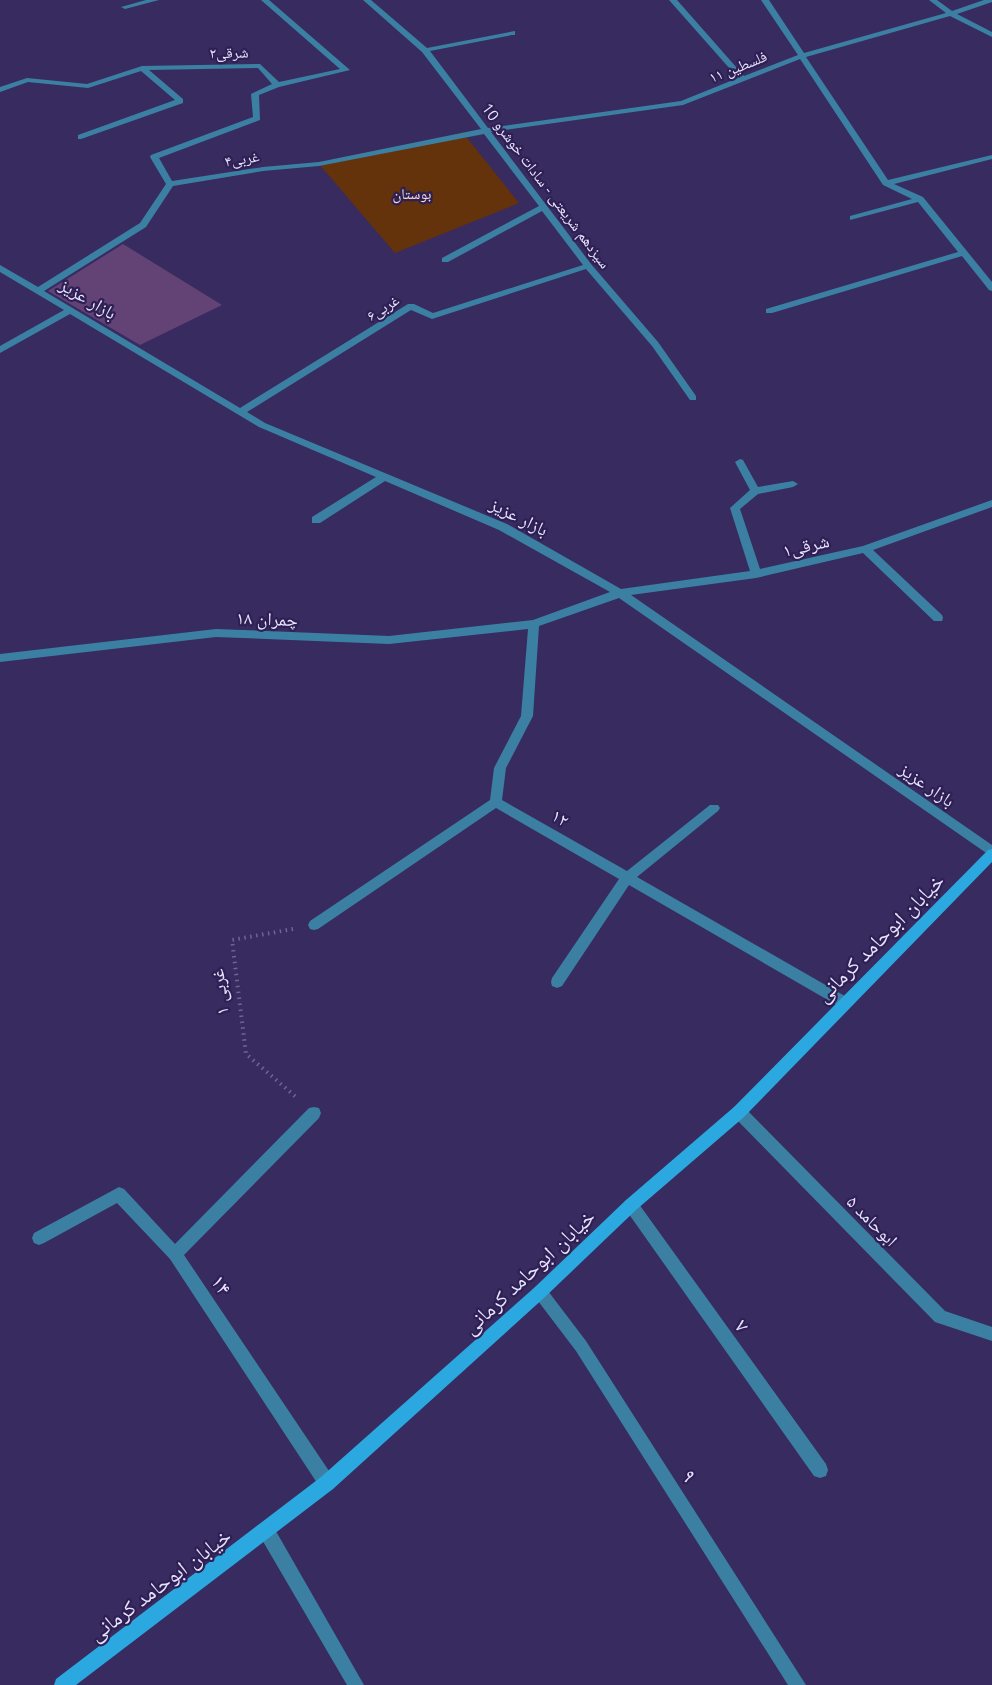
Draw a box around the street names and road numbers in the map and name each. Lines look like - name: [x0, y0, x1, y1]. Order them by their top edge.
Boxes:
- street label: شرقی۲: [209, 42, 249, 63]
- street label: فلسطین ۱۱: [706, 45, 770, 88]
- street label: سیزدهم شریعتی - سادات خوشرو 10: [477, 99, 616, 273]
- street label: غربی۴: [223, 145, 261, 172]
- street label: بازار عزیز: [55, 271, 121, 324]
- street label: غربی۶: [362, 289, 403, 326]
- street label: بازار عزیز: [485, 491, 553, 541]
- street label: شرقی۱: [780, 528, 831, 562]
- street label: چمران ۱۸: [236, 605, 298, 631]
- street label: بازار عزیز: [894, 756, 960, 812]
- street label: ۱۲: [547, 803, 574, 832]
- street label: خیابان ابوحامد کرمانی: [809, 867, 950, 1008]
- street label: ۱ غربی: [204, 968, 234, 1017]
- street label: ابوحامد ۵: [842, 1189, 904, 1251]
- street label: خیابان ابوحامد کرمانی: [456, 1203, 601, 1340]
- street label: ۱۴: [205, 1269, 239, 1300]
- street label: ۷: [729, 1313, 757, 1337]
- street label: ۹: [676, 1464, 704, 1487]
- street label: خیابان ابوحامد کرمانی: [82, 1521, 236, 1647]

